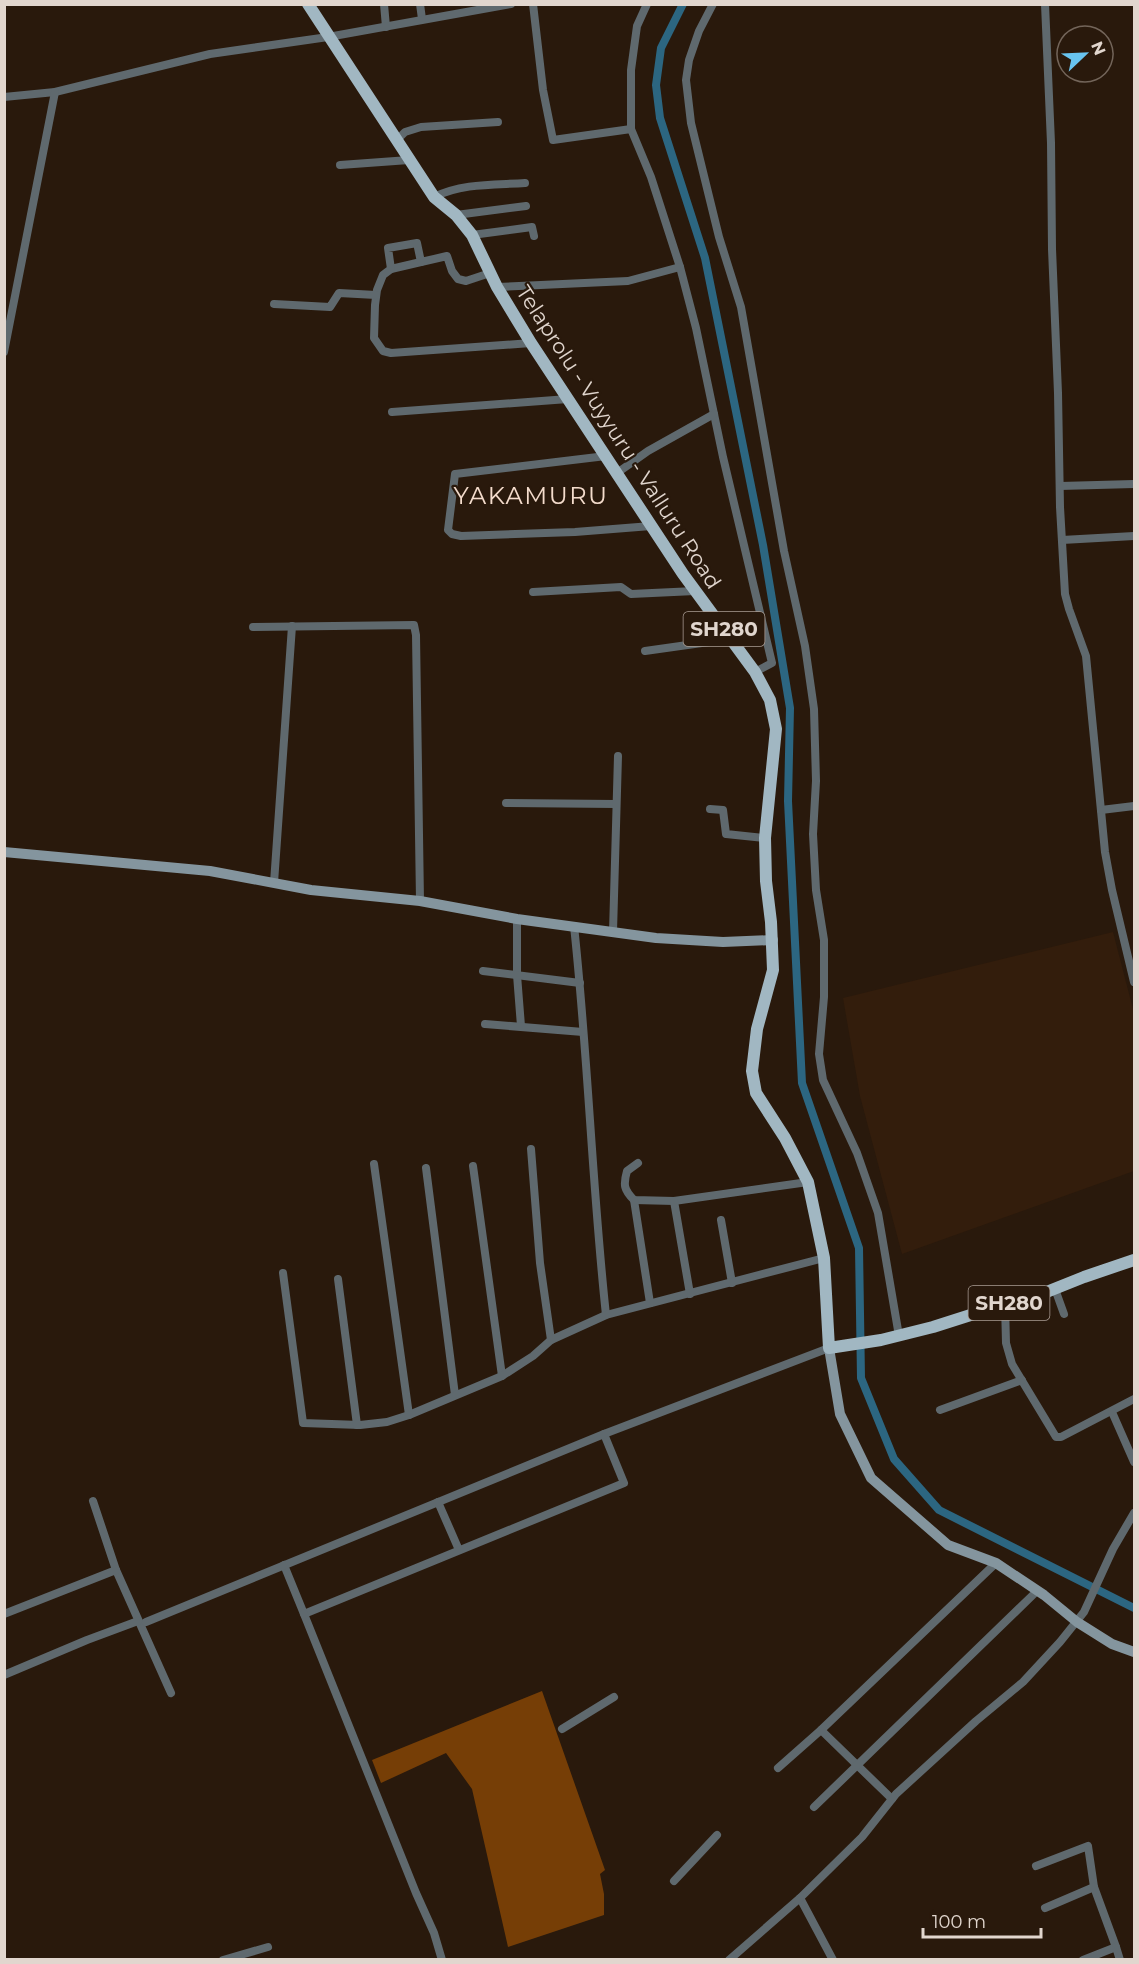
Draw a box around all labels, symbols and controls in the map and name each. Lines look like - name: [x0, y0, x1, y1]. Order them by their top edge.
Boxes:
- north arrow: [1055, 24, 1115, 84]
- text: N: [1087, 39, 1110, 58]
- street label: Telaprolu - Vuyyuru - Valluru Road: [511, 281, 727, 593]
- district label: YAKAMURU: [453, 481, 609, 510]
- road number: SH280: [684, 612, 764, 646]
- road number: SH280: [968, 1286, 1050, 1320]
- scale bar: [923, 1901, 1042, 1939]
- text: 100 m: [932, 1911, 986, 1933]

